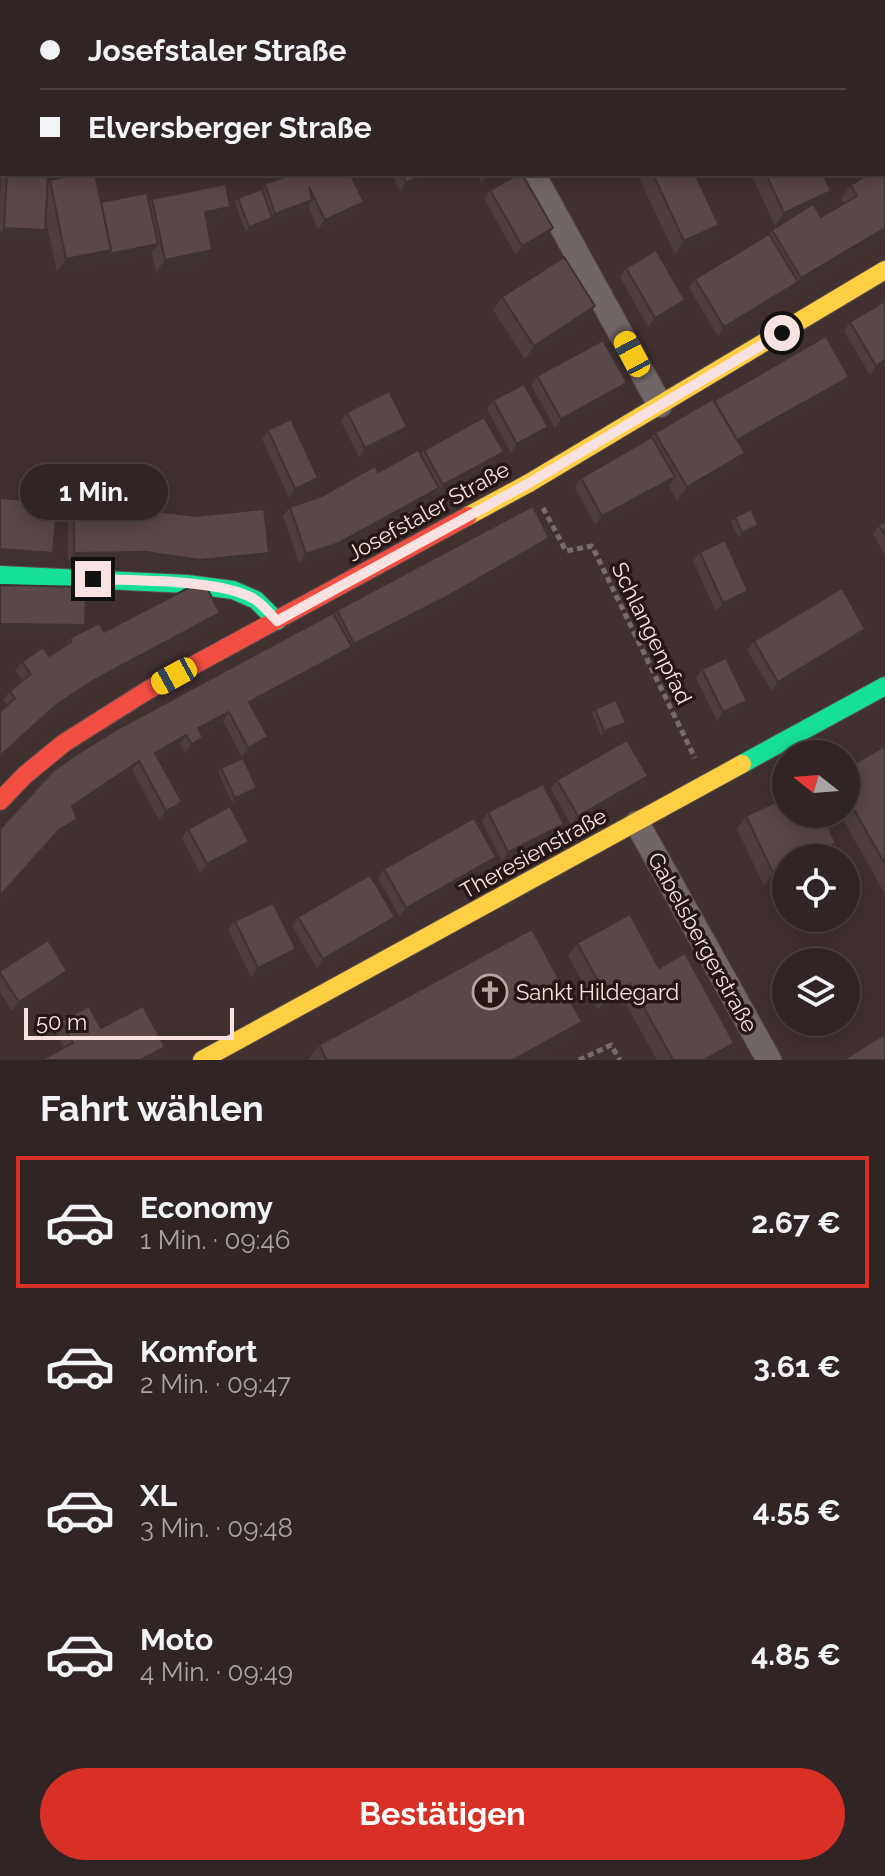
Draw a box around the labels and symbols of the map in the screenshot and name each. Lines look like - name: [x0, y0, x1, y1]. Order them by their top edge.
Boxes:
- route start: [764, 315, 800, 351]
- car: [610, 327, 654, 381]
- street label: Josefstaler Straße: [343, 456, 514, 566]
- callout: 1 Min.: [19, 463, 167, 519]
- street label: Schlangenpfad: [606, 558, 698, 708]
- route end: [75, 561, 111, 597]
- car: [147, 654, 201, 698]
- north arrow: [772, 740, 860, 828]
- street label: Theresienstraße: [455, 802, 611, 904]
- street label: Gabelsbergerstraße: [643, 847, 763, 1037]
- church icon: Sankt Hildegard: [471, 973, 509, 1011]
- place label: Sankt Hildegard: [516, 979, 679, 1005]
- scale bar: [24, 1004, 234, 1040]

